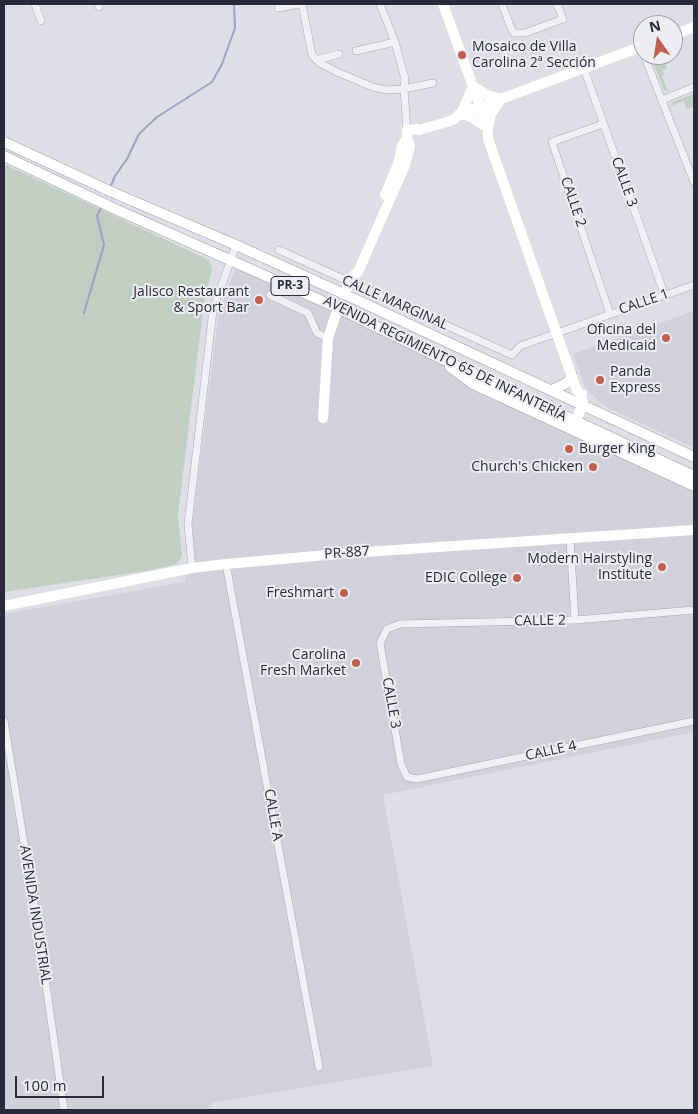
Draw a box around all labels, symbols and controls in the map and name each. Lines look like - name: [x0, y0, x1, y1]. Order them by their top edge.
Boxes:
- north arrow: [633, 15, 683, 65]
- text: N: [647, 15, 662, 36]
- place label: Mosaico de Villa Carolina 2ª Sección: [472, 39, 596, 72]
- marker: Mosaico de Villa Carolina 2ª Sección: [456, 49, 468, 61]
- street label: CALLE 3: [607, 155, 641, 209]
- street label: CALLE 2: [557, 175, 589, 229]
- street label: CALLE MARGINAL: [339, 272, 451, 334]
- road number: PR-3: [271, 276, 309, 296]
- place label: Jalisco Restaurant & Sport Bar: [133, 284, 249, 316]
- street label: CALLE 1: [617, 286, 671, 318]
- street label: AVENIDA REGIMIENTO 65 DE INFANTERÍA: [321, 293, 569, 425]
- marker: Jalisco Restaurant & Sport Bar: [253, 294, 265, 306]
- place label: Oficina del Medicaid: [587, 322, 656, 354]
- marker: Oficina del Medicaid: [660, 332, 672, 344]
- place label: Panda Express: [610, 364, 661, 397]
- marker: Panda Express: [594, 374, 606, 386]
- place label: Burger King: [579, 441, 655, 457]
- marker: Burger King: [563, 443, 575, 455]
- place label: Church's Chicken: [471, 459, 583, 475]
- marker: Church's Chicken: [587, 461, 599, 473]
- street label: PR-887: [324, 543, 370, 563]
- place label: Modern Hairstyling Institute: [527, 551, 652, 584]
- marker: Modern Hairstyling Institute: [656, 561, 668, 573]
- place label: EDIC College: [425, 570, 507, 586]
- marker: EDIC College: [511, 572, 523, 584]
- place label: Freshmart: [266, 585, 334, 601]
- marker: Freshmart: [338, 587, 350, 599]
- street label: CALLE 2: [514, 612, 566, 630]
- place label: Carolina Fresh Market: [260, 647, 346, 680]
- marker: Carolina Fresh Market: [350, 657, 362, 669]
- street label: CALLE 3: [378, 676, 404, 730]
- street label: CALLE 4: [524, 737, 578, 765]
- street label: CALLE A: [260, 788, 286, 842]
- street label: AVENIDA INDUSTRIAL: [16, 844, 54, 986]
- scale bar: [18, 1066, 106, 1098]
- text: 100 m: [23, 1075, 67, 1095]

